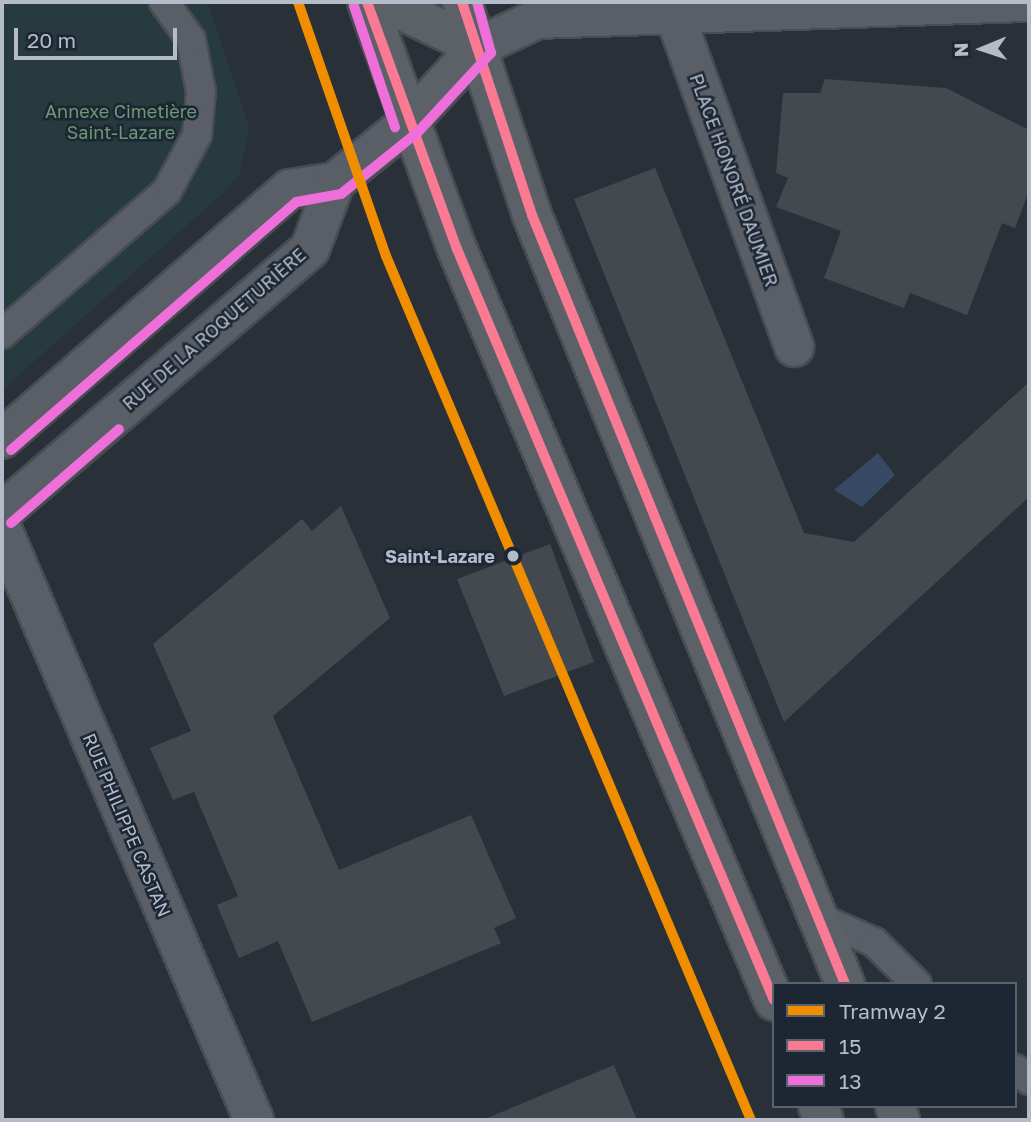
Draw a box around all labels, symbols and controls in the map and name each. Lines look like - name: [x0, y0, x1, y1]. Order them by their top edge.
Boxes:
- scale bar: [18, 14, 180, 58]
- north arrow: [947, 14, 1017, 84]
- text: 20 m: [27, 27, 76, 53]
- text: N: [949, 42, 972, 57]
- street label: PLACE HONORÉ DAUMIER: [685, 71, 783, 289]
- park label: Annexe Cimetière Saint-Lazare: [45, 101, 197, 144]
- street label: RUE DE LA ROQUETURIÈRE: [118, 244, 310, 414]
- marker: Saint-Lazare: [501, 544, 525, 568]
- place label: Saint-Lazare: [385, 545, 495, 567]
- street label: RUE PHILIPPE CASTAN: [79, 730, 175, 920]
- legend: [772, 982, 1017, 1108]
- text: Tramway 2: [839, 998, 946, 1024]
- text: 15: [839, 1033, 861, 1059]
- text: 13: [839, 1068, 861, 1094]

